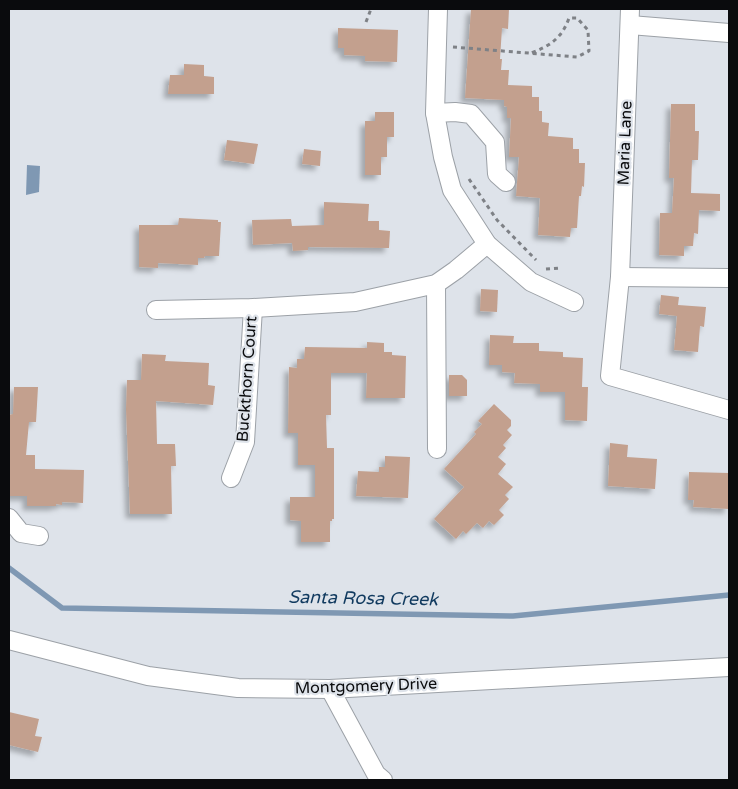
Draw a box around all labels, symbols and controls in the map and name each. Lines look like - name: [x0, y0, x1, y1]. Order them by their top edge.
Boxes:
- street label: Maria Lane: [614, 100, 636, 186]
- street label: Buckthorn Court: [233, 315, 261, 443]
- water label: Santa Rosa Creek: [288, 586, 439, 610]
- street label: Montgomery Drive: [295, 674, 437, 698]

